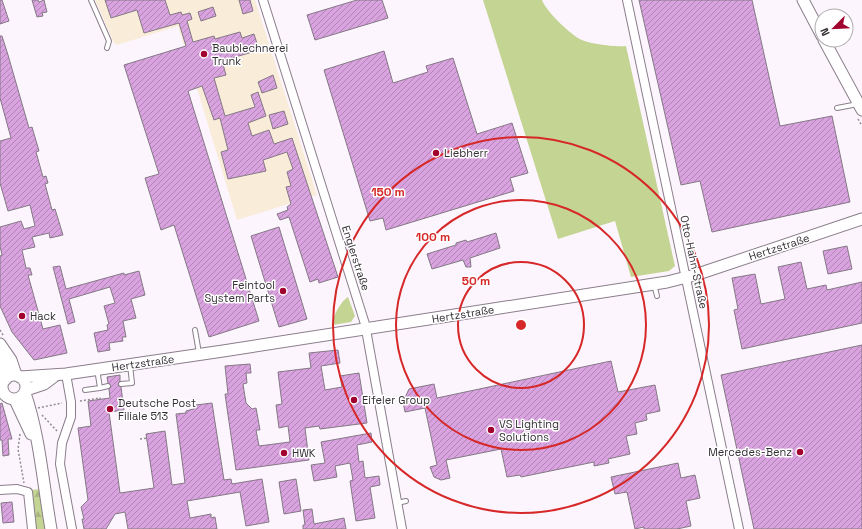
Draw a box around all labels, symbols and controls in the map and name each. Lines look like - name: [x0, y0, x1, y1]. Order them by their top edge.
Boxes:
- north arrow: [814, 8, 854, 48]
- text: N: [817, 26, 833, 38]
- place label: Baublechnerei Trunk: [212, 41, 289, 68]
- marker: Baublechnerei Trunk: [199, 49, 209, 59]
- place label: Liebherr: [444, 146, 488, 160]
- marker: Liebherr: [431, 148, 441, 158]
- text: 150 m: [371, 184, 405, 200]
- street label: Otto-Hahn-Straße: [677, 214, 711, 310]
- street label: Englerstraße: [339, 224, 373, 292]
- text: 100 m: [416, 229, 450, 245]
- street label: Hertzstraße: [747, 231, 811, 263]
- text: 50 m: [462, 273, 490, 289]
- place label: Feintool System Parts: [204, 278, 275, 305]
- marker: Feintool System Parts: [278, 286, 288, 296]
- street label: Hertzstraße: [431, 302, 495, 326]
- place label: Hack: [30, 309, 56, 323]
- marker: Hack: [17, 311, 27, 321]
- centre of rings: [514, 318, 528, 332]
- street label: Hertzstraße: [111, 352, 175, 374]
- place label: Eifeler Group: [362, 393, 430, 407]
- marker: Eifeler Group: [349, 395, 359, 405]
- place label: Deutsche Post Filiale 513: [118, 396, 196, 423]
- marker: Deutsche Post Filiale 513: [105, 404, 115, 414]
- place label: VS Lighting Solutions: [499, 417, 559, 444]
- marker: VS Lighting Solutions: [486, 425, 496, 435]
- place label: Mercedes-Benz: [708, 445, 792, 459]
- place label: HWK: [292, 446, 316, 460]
- marker: Mercedes-Benz: [795, 447, 805, 457]
- marker: HWK: [279, 448, 289, 458]

